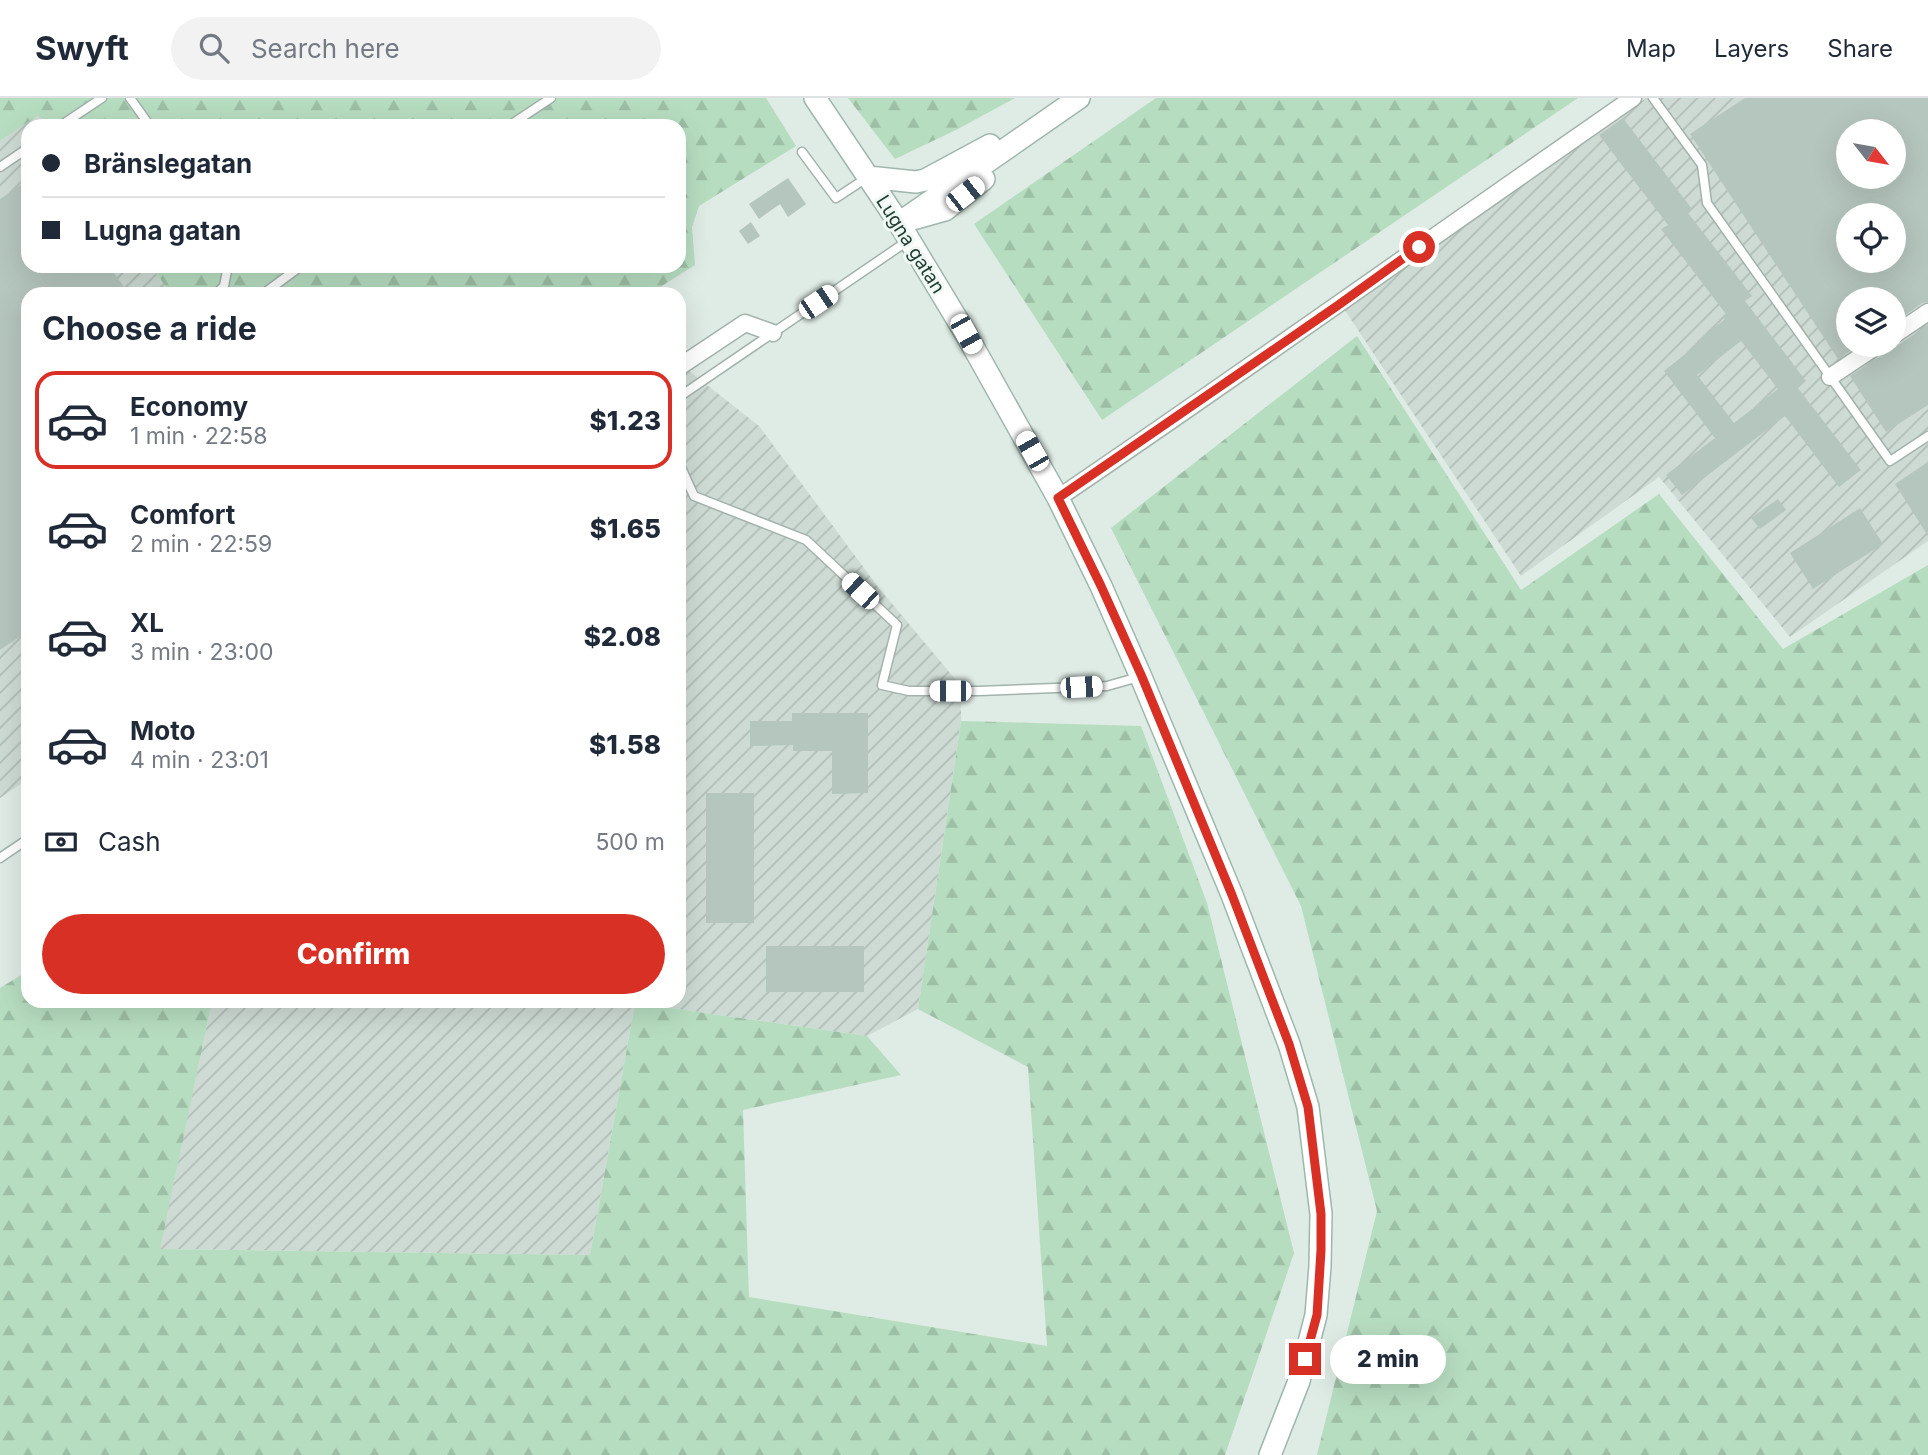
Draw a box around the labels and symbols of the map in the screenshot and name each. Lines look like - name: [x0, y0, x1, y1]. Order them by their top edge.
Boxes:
- north arrow: [1836, 119, 1906, 189]
- car: [942, 173, 989, 215]
- street label: Lugna gatan: [871, 191, 950, 298]
- route start: [1403, 231, 1435, 263]
- car: [795, 282, 842, 322]
- car: [947, 311, 986, 357]
- car: [1013, 428, 1052, 474]
- car: [838, 569, 883, 613]
- car: [1060, 675, 1103, 699]
- car: [930, 681, 972, 702]
- callout: 2 min: [1330, 1334, 1445, 1384]
- route end: [1289, 1343, 1321, 1375]

